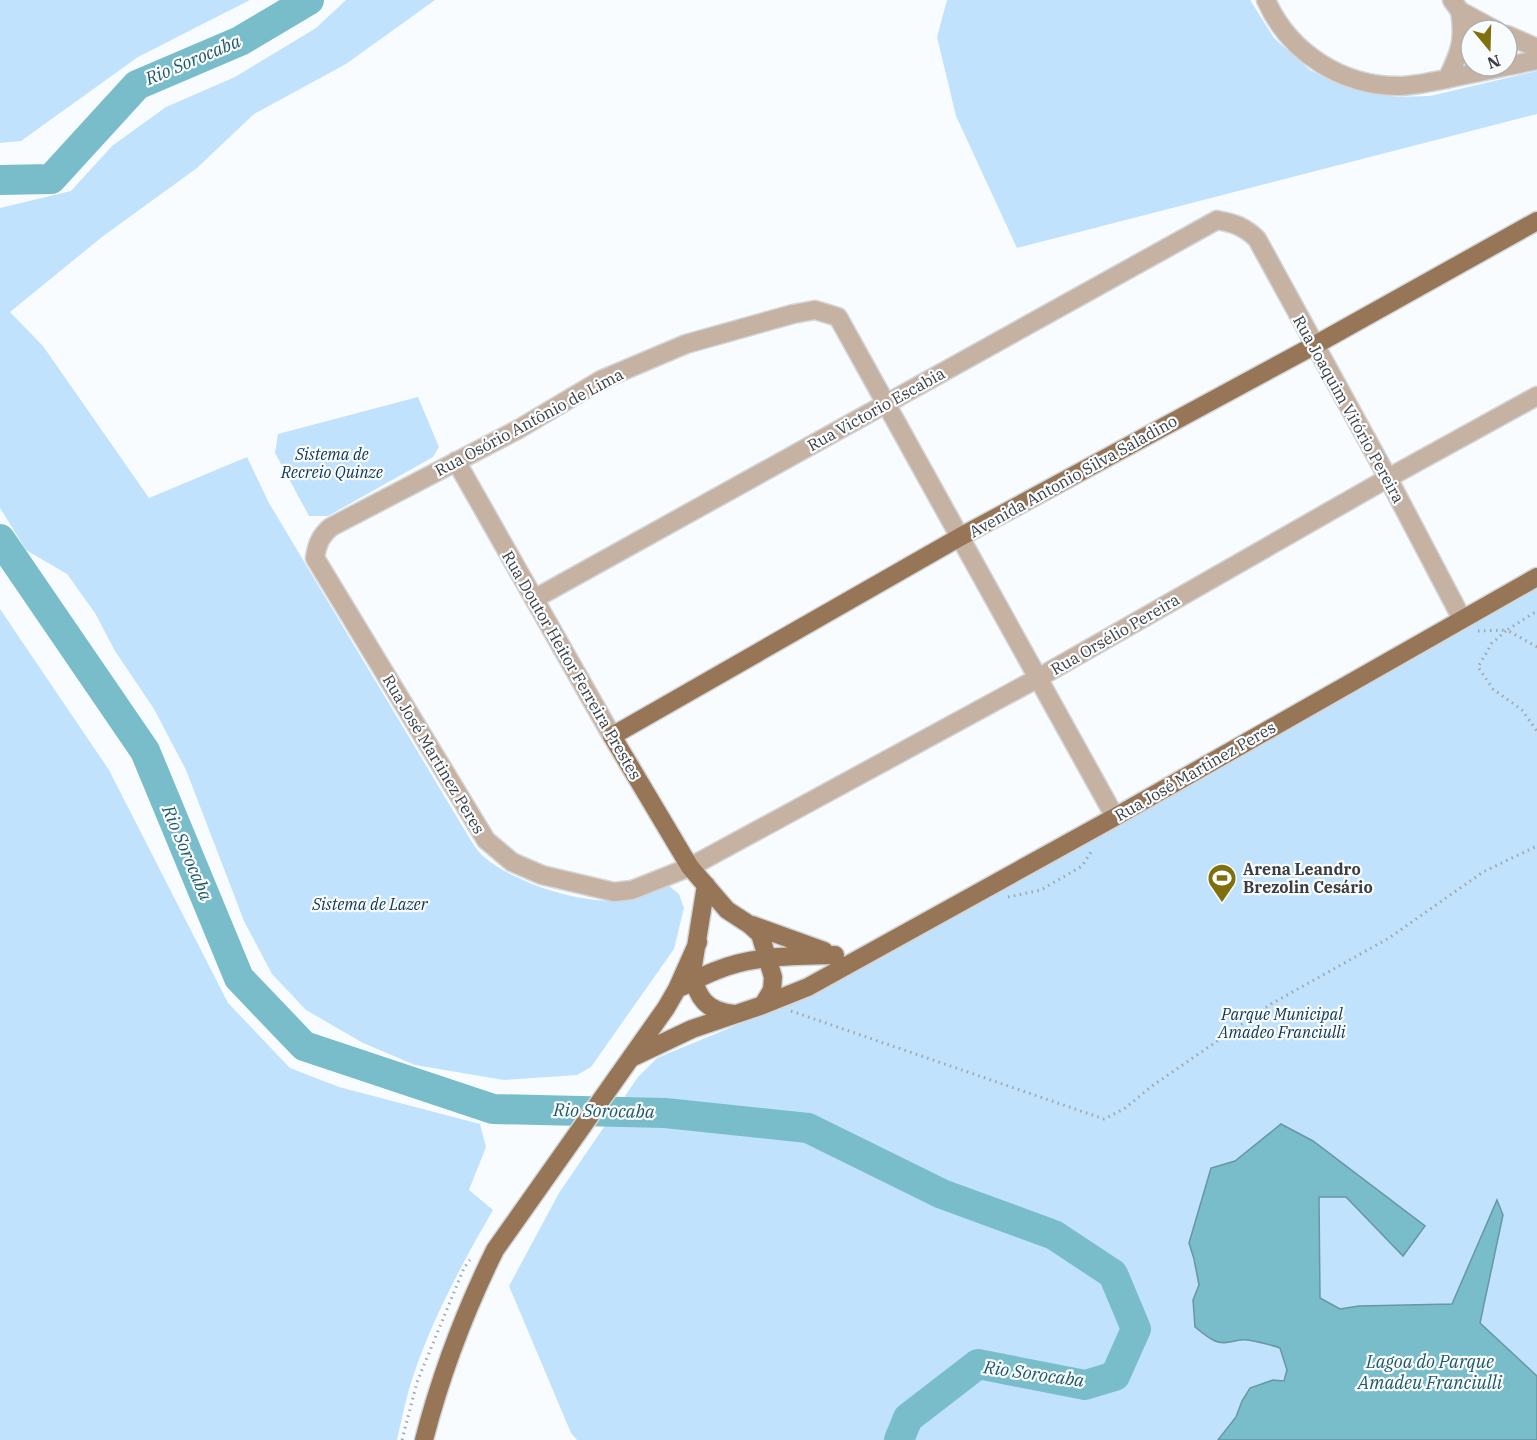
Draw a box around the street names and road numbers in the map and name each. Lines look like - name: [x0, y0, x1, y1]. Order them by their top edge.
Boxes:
- street label: Rua Joaquim Vitório Pereira: [1289, 312, 1409, 506]
- street label: Rua Victorio Escabia: [804, 363, 949, 455]
- street label: Rua Osório Antônio de Lima: [431, 364, 627, 480]
- street label: Avenida Antonio Silva Saladino: [966, 410, 1180, 542]
- street label: Rua Doutor Heitor Ferreira Prestes: [498, 547, 646, 783]
- street label: Rua Orsélio Pereira: [1047, 589, 1183, 679]
- street label: Rua José Martinez Peres: [379, 671, 489, 837]
- street label: Rua José Martinez Peres: [1111, 717, 1279, 825]

